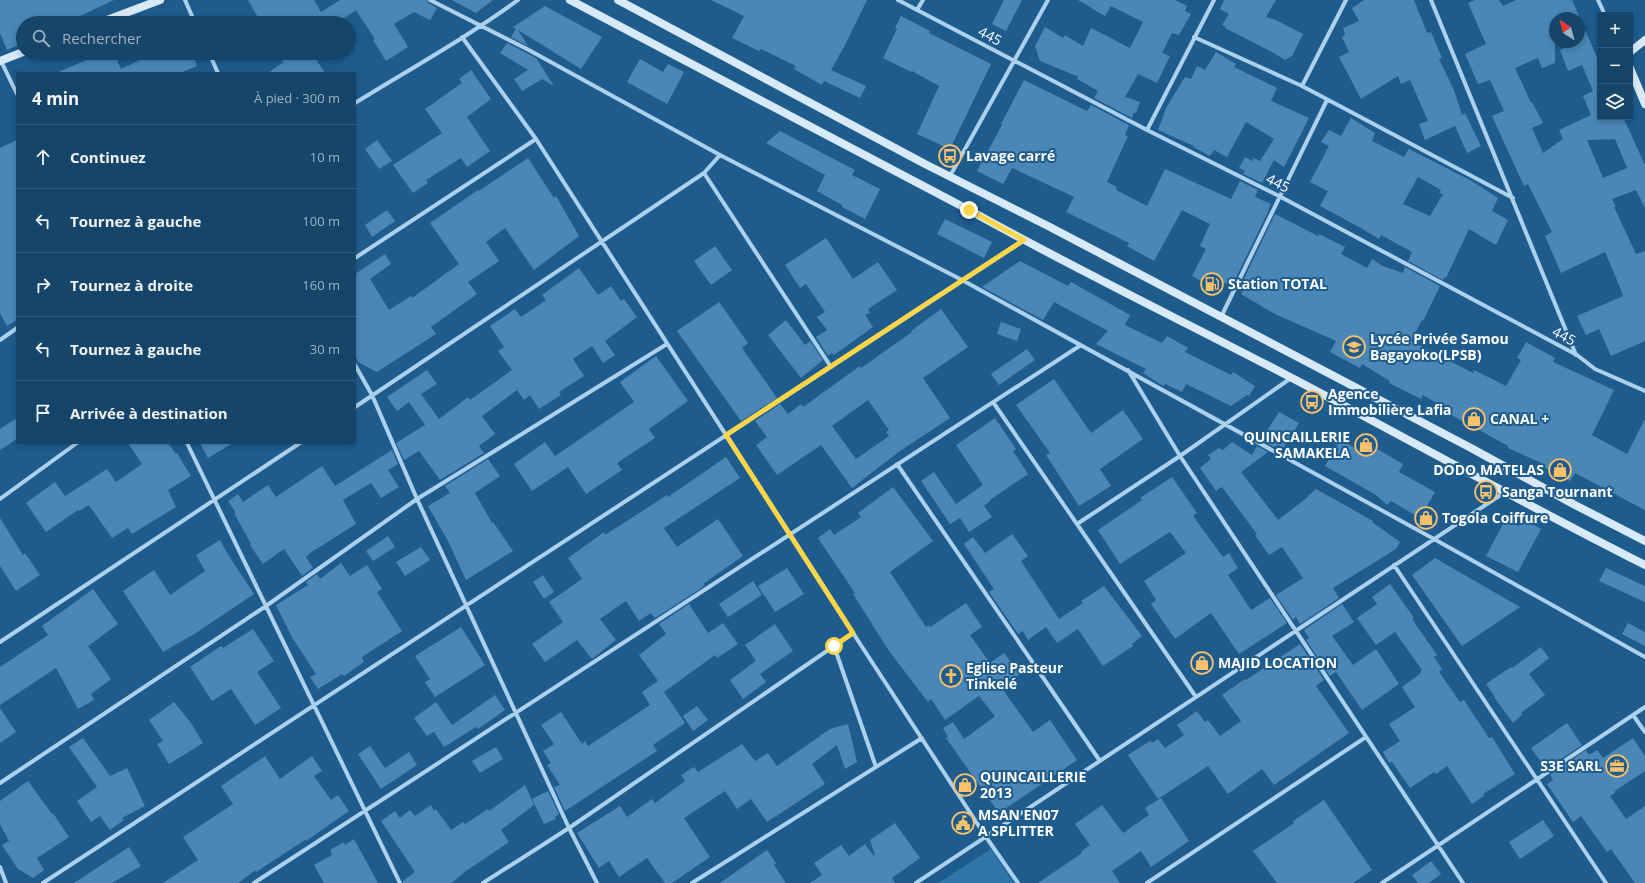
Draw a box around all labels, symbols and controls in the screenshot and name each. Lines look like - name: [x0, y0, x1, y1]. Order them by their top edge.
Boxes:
- north arrow: [1549, 12, 1585, 48]
- map controls: [1597, 12, 1633, 120]
- button: +: [1597, 12, 1633, 48]
- search box: [16, 16, 356, 60]
- street label: 445: [975, 22, 1005, 50]
- icon: search: [30, 27, 52, 49]
- text: Rechercher: [62, 28, 142, 48]
- button: −: [1597, 48, 1633, 84]
- button: layers: [1597, 84, 1633, 120]
- text: 4 min: [32, 87, 79, 110]
- text: À pied · 300 m: [254, 89, 340, 107]
- bus stop icon: Lavage carré: [937, 143, 963, 169]
- icon: ahead: [32, 146, 54, 168]
- place label: Lavage carré: [966, 146, 1055, 165]
- text: Continuez: [70, 147, 146, 167]
- text: 10 m: [310, 148, 340, 166]
- street label: 445: [1263, 169, 1293, 196]
- route end: [960, 201, 978, 219]
- icon: left: [32, 210, 54, 232]
- text: Tournez à gauche: [70, 211, 201, 231]
- text: 100 m: [302, 212, 340, 230]
- fuel station icon: Station TOTAL: [1199, 271, 1225, 297]
- icon: right: [32, 274, 54, 296]
- place label: Station TOTAL: [1228, 274, 1327, 293]
- text: Tournez à droite: [70, 275, 193, 295]
- text: 160 m: [302, 276, 340, 294]
- street label: 445: [1549, 322, 1579, 350]
- place label: Lycée Privée Samou Bagayoko(LPSB): [1370, 329, 1509, 364]
- school or university icon: Lycée Privée Samou Bagayoko(LPSB): [1341, 334, 1367, 360]
- icon: left: [32, 338, 54, 360]
- text: Tournez à gauche: [70, 339, 201, 359]
- text: 30 m: [310, 340, 340, 358]
- place label: Agence Immobilière Lafia: [1328, 384, 1452, 419]
- bus stop icon: Agence Immobilière Lafia: [1299, 389, 1325, 415]
- icon: arrive: [32, 402, 54, 424]
- text: Arrivée à destination: [70, 403, 228, 423]
- shop icon: CANAL +: [1461, 406, 1487, 432]
- place label: CANAL +: [1490, 409, 1549, 428]
- place label: QUINCAILLERIE SAMAKELA: [1244, 427, 1350, 462]
- shop icon: QUINCAILLERIE SAMAKELA: [1353, 432, 1379, 458]
- shop icon: DODO MATELAS: [1547, 457, 1573, 483]
- place label: DODO MATELAS: [1433, 460, 1544, 479]
- bus stop icon: Sanga Tournant: [1473, 479, 1499, 505]
- place label: Sanga Tournant: [1502, 482, 1613, 501]
- shop icon: Togola Coiffure: [1413, 505, 1439, 531]
- place label: Togola Coiffure: [1442, 508, 1548, 527]
- route start: [825, 637, 843, 655]
- shop icon: MAJID LOCATION: [1189, 650, 1215, 676]
- place label: MAJID LOCATION: [1218, 653, 1337, 672]
- place label: Eglise Pasteur Tinkelé: [966, 658, 1064, 693]
- church icon: Eglise Pasteur Tinkelé: [938, 663, 964, 689]
- office icon: S3E SARL: [1604, 753, 1630, 779]
- place label: S3E SARL: [1540, 756, 1602, 775]
- place label: QUINCAILLERIE 2013: [980, 767, 1086, 802]
- shop icon: QUINCAILLERIE 2013: [952, 772, 978, 798]
- place label: MSAN EN07 A SPLITTER: [978, 805, 1059, 840]
- public building icon: MSAN EN07 A SPLITTER: [950, 810, 976, 836]

